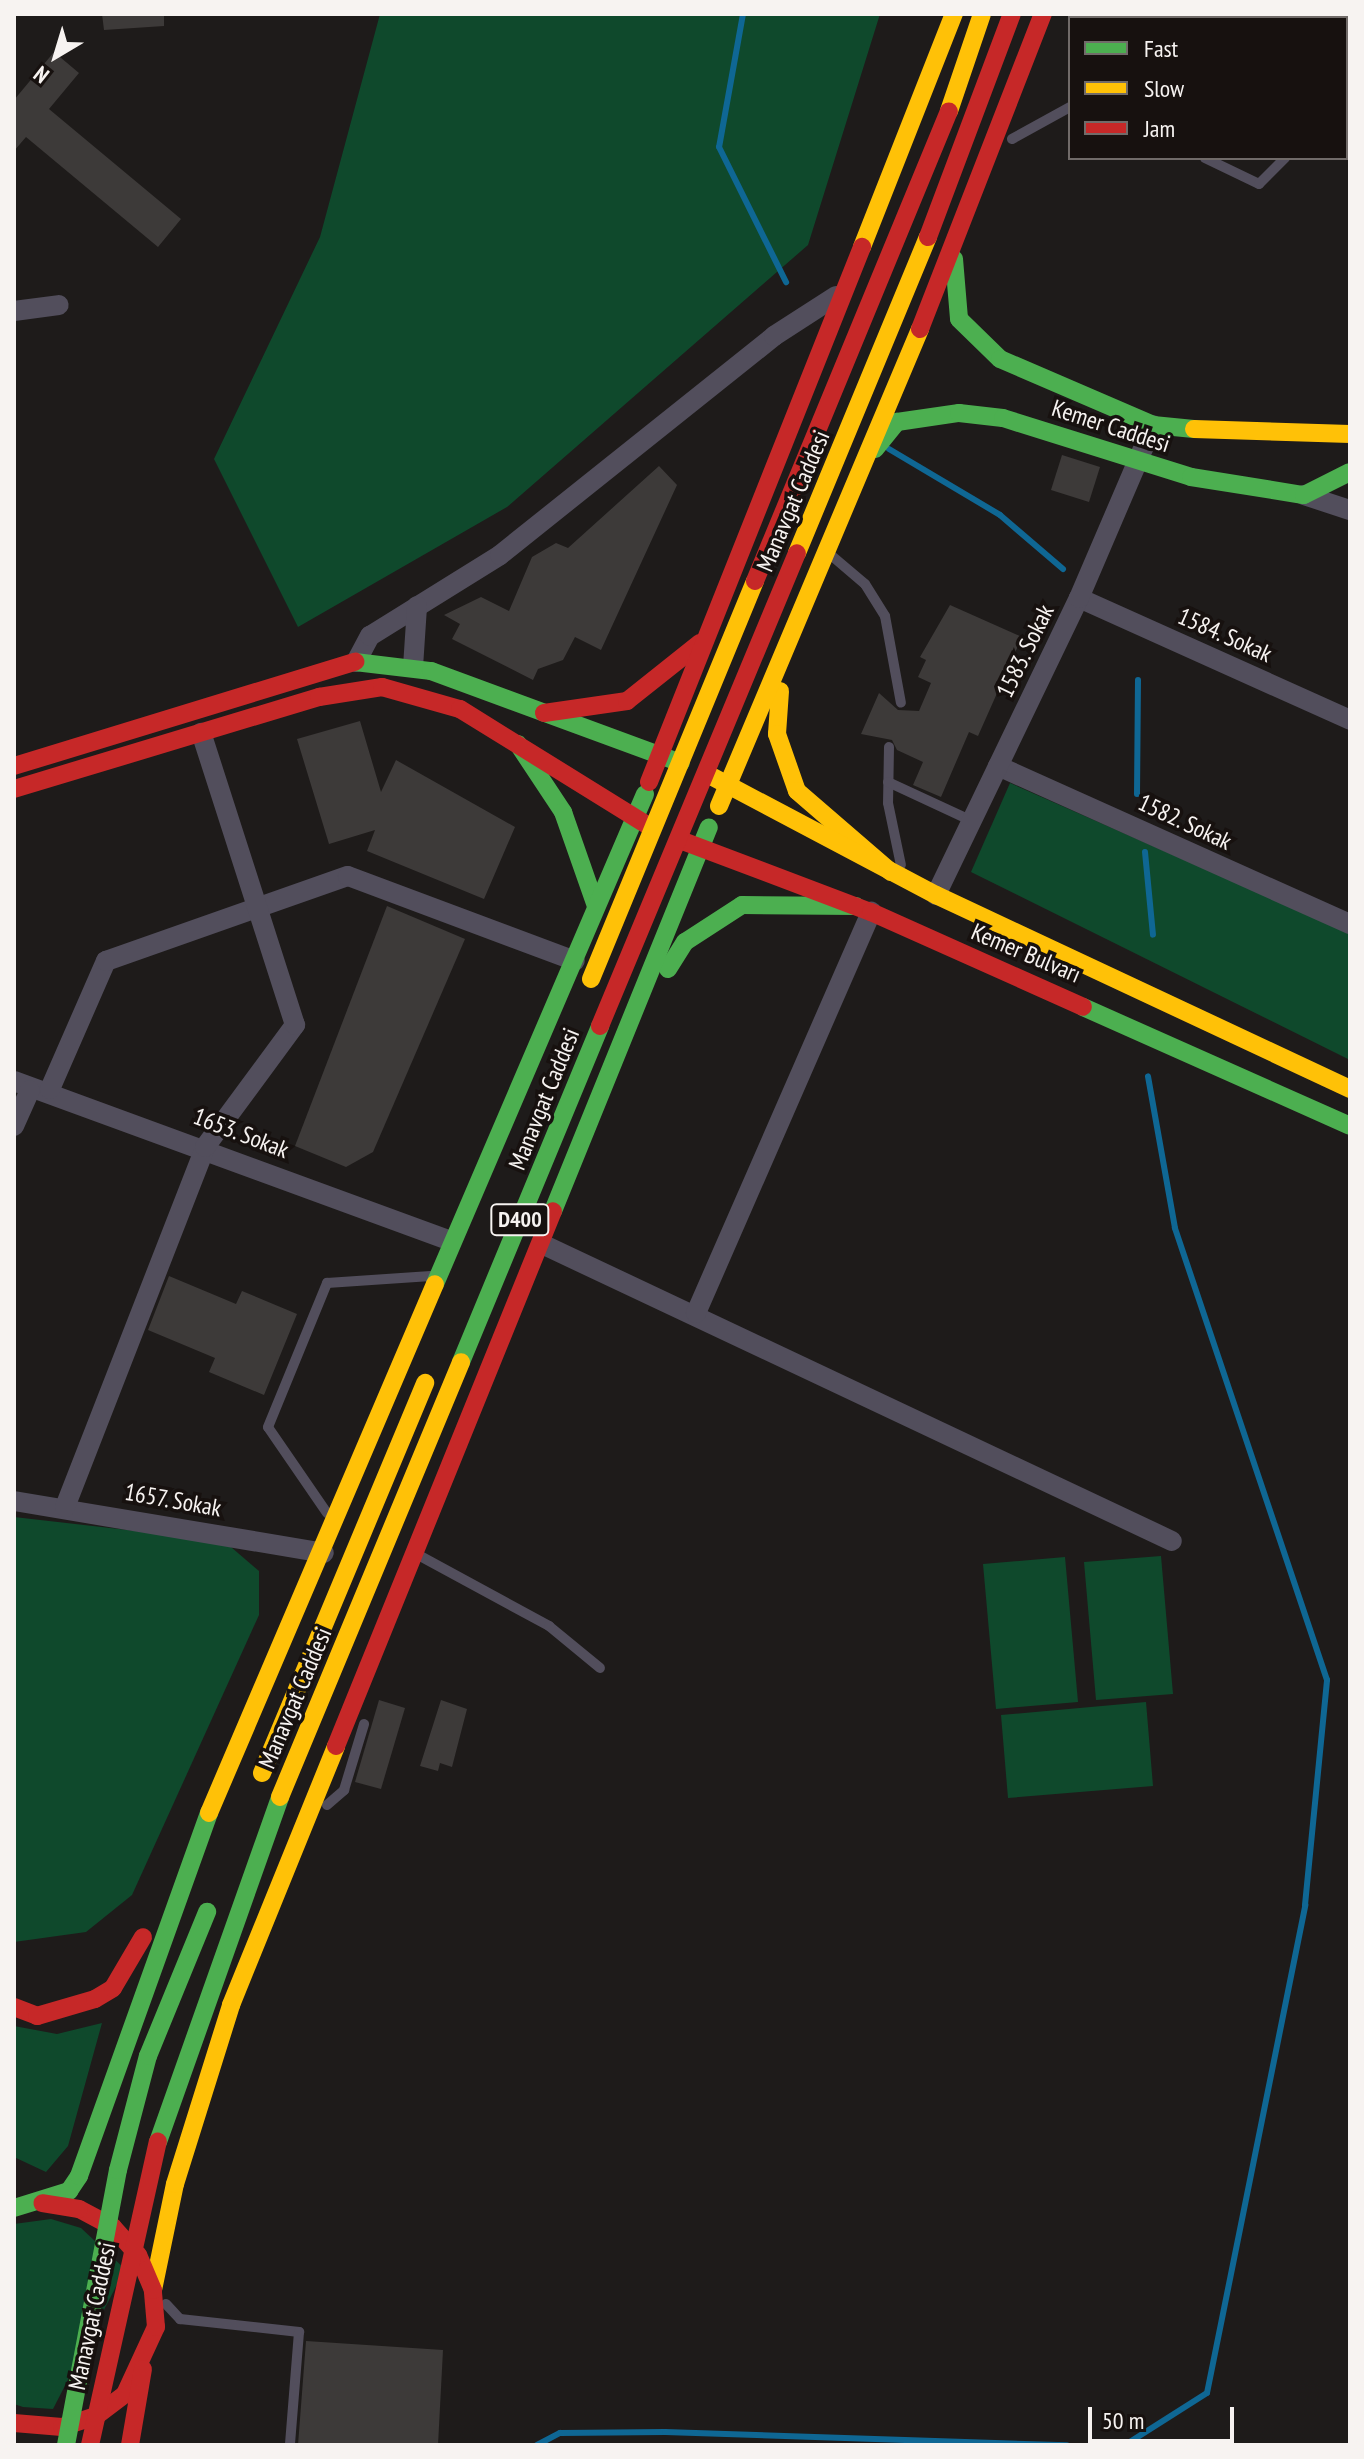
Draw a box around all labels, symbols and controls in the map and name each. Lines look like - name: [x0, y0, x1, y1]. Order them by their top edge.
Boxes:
- north arrow: [16, 16, 96, 96]
- legend: [1068, 16, 1348, 160]
- text: Fast: [1144, 33, 1178, 64]
- text: N: [28, 60, 55, 90]
- text: Slow: [1144, 73, 1184, 104]
- text: Jam: [1144, 113, 1175, 144]
- street label: Kemer Caddesi: [1048, 393, 1174, 459]
- street label: Manavgat Caddesi: [750, 426, 836, 576]
- street label: 1583. Sokak: [990, 599, 1060, 703]
- street label: 1584. Sokak: [1173, 601, 1277, 669]
- street label: 1582. Sokak: [1133, 788, 1237, 856]
- street label: Kemer Bulvarı: [967, 917, 1085, 989]
- street label: Manavgat Caddesi: [502, 1024, 586, 1174]
- street label: 1653. Sokak: [188, 1101, 294, 1165]
- road number: D400: [490, 1202, 550, 1238]
- street label: 1657. Sokak: [122, 1477, 224, 1523]
- street label: Manavgat Caddesi: [252, 1623, 338, 1773]
- street label: Manavgat Caddesi: [62, 2240, 122, 2392]
- scale bar: [1092, 2391, 1238, 2441]
- text: 50 m: [1102, 2405, 1144, 2436]

